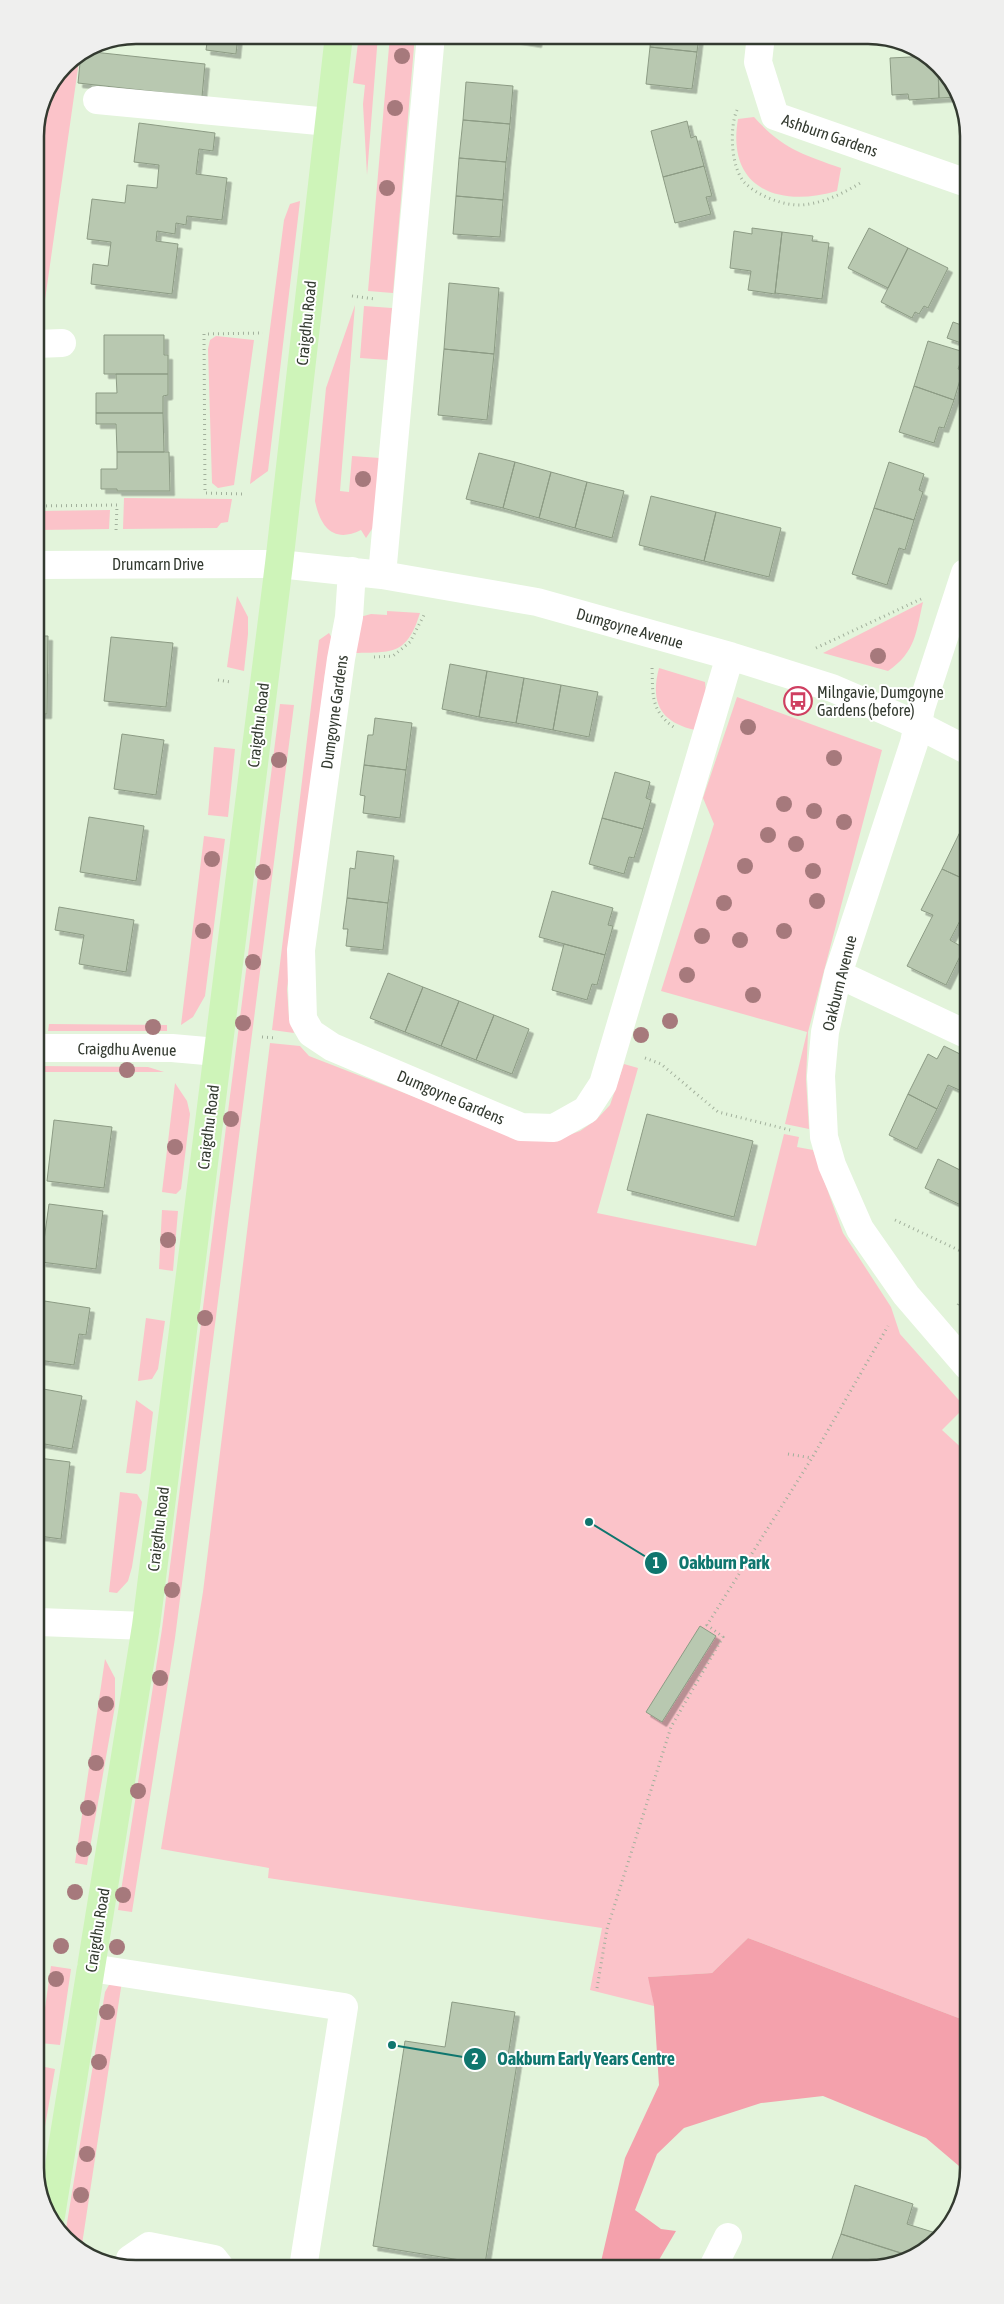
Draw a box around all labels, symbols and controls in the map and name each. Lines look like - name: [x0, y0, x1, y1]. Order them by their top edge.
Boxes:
- street label: Ashburn Gardens: [780, 110, 881, 160]
- street label: Craigdhu Road: [293, 280, 320, 366]
- street label: Drumcarn Drive: [112, 555, 204, 573]
- street label: Dumgoyne Avenue: [574, 604, 685, 653]
- street label: Dumgoyne Gardens: [317, 654, 352, 770]
- street label: Craigdhu Road: [244, 682, 273, 768]
- place label: Milngavie, Dumgoyne Gardens (before): [817, 683, 944, 720]
- bus stop icon: Milngavie, Dumgoyne Gardens (before): [783, 686, 813, 716]
- street label: Oakburn Avenue: [818, 933, 860, 1033]
- street label: Craigdhu Avenue: [77, 1039, 177, 1060]
- street label: Dumgoyne Gardens: [394, 1066, 508, 1129]
- street label: Craigdhu Road: [194, 1084, 223, 1170]
- street label: Craigdhu Road: [144, 1486, 173, 1572]
- callout: Oakburn Park: [644, 1546, 779, 1579]
- text: Oakburn Park: [679, 1552, 770, 1573]
- text: 1: [652, 1554, 660, 1571]
- street label: Craigdhu Road: [81, 1887, 114, 1974]
- callout: Oakburn Early Years Centre: [463, 2042, 685, 2075]
- text: Oakburn Early Years Centre: [497, 2048, 675, 2069]
- text: 2: [471, 2050, 479, 2067]

